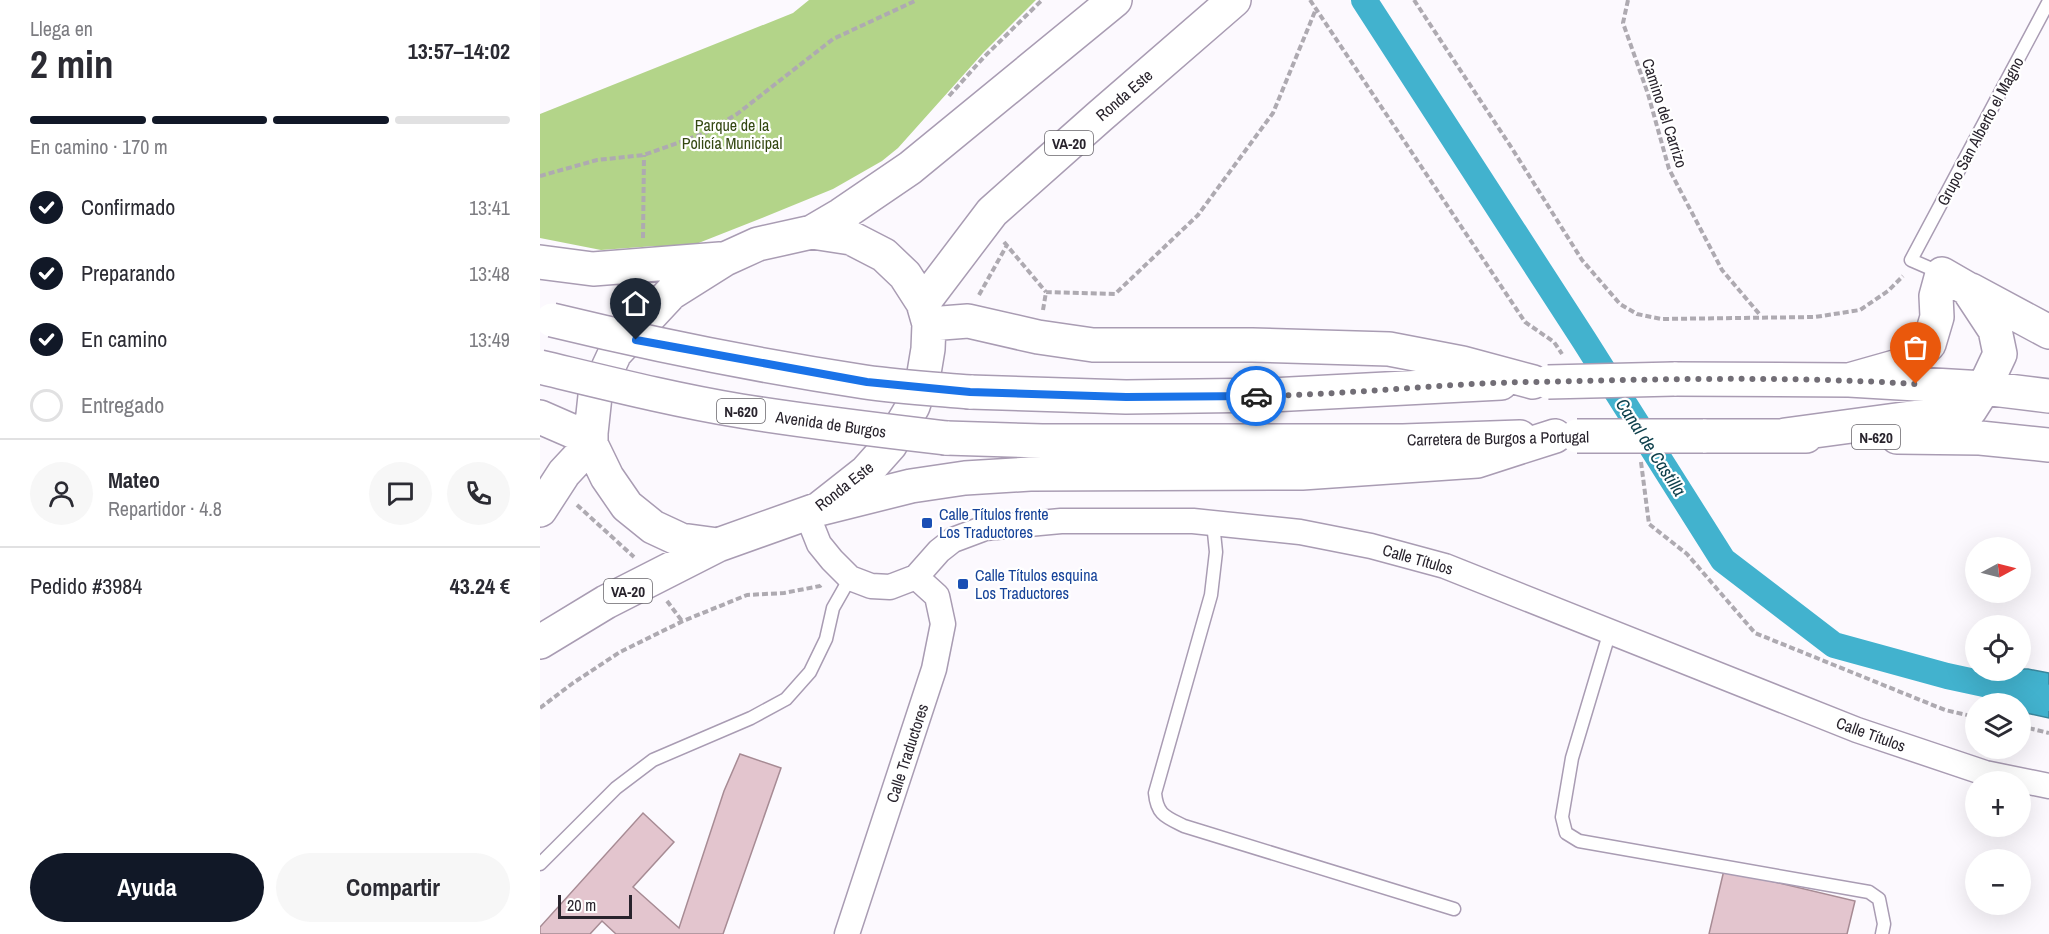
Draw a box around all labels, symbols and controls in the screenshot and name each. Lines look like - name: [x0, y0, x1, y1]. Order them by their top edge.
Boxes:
- text: Llega en: [30, 15, 93, 42]
- text: 13:57–14:02: [408, 36, 510, 66]
- text: 2 min: [30, 38, 114, 90]
- street label: Grupo San Alberto el Magno: [1931, 53, 2029, 209]
- street label: Camino del Carrizo: [1637, 56, 1693, 170]
- street label: Ronda Este: [1091, 64, 1157, 126]
- park label: Parque de la Policía Municipal: [682, 114, 782, 154]
- road number: VA-20: [1045, 131, 1093, 155]
- text: En camino · 170 m: [30, 133, 168, 160]
- icon: check: [30, 191, 63, 224]
- text: Confirmado: [81, 192, 175, 222]
- text: 13:41: [469, 194, 510, 221]
- icon: check: [30, 257, 63, 290]
- text: Preparando: [81, 258, 175, 288]
- text: 13:48: [469, 260, 510, 287]
- pin: [610, 278, 661, 340]
- icon: home: [619, 287, 652, 320]
- pin: [1890, 322, 1941, 384]
- icon: check: [30, 323, 63, 356]
- text: En camino: [81, 324, 167, 354]
- text: 13:49: [469, 326, 510, 353]
- icon: bag: [1899, 331, 1932, 364]
- courier: [1226, 366, 1286, 426]
- icon: car: [1240, 380, 1273, 413]
- text: Entregado: [81, 390, 164, 420]
- water label: Canal de Castilla: [1610, 393, 1692, 501]
- road number: N-620: [717, 399, 765, 423]
- street label: Avenida de Burgos: [773, 405, 888, 443]
- street label: Carretera de Burgos a Portugal: [1407, 425, 1589, 451]
- road number: N-620: [1852, 425, 1900, 449]
- street label: Ronda Este: [810, 456, 878, 516]
- button: person: [30, 462, 93, 525]
- button: chat: [369, 462, 432, 525]
- button: phone: [447, 462, 510, 525]
- text: Mateo: [108, 465, 160, 495]
- text: Repartidor · 4.8: [108, 495, 222, 522]
- place label: Calle Títulos frente Los Traductores: [939, 503, 1049, 543]
- marker: Calle Títulos frente Los Traductores: [920, 516, 934, 530]
- north arrow: [1965, 537, 2031, 603]
- map controls: [1965, 537, 2031, 915]
- street label: Calle Títulos: [1380, 538, 1456, 580]
- place label: Calle Títulos esquina Los Traductores: [975, 564, 1098, 604]
- text: Pedido #3984: [30, 571, 142, 601]
- text: 43.24 €: [450, 571, 510, 601]
- marker: Calle Títulos esquina Los Traductores: [956, 577, 970, 591]
- road number: VA-20: [604, 579, 652, 603]
- button: locate: [1965, 615, 2031, 681]
- button: layers: [1965, 693, 2031, 759]
- street label: Calle Traductores: [881, 701, 933, 805]
- street label: Calle Títulos: [1833, 711, 1909, 757]
- button: +: [1965, 771, 2031, 837]
- button: −: [1965, 849, 2031, 915]
- button: Ayuda: [30, 853, 264, 922]
- button: Compartir: [276, 853, 510, 922]
- scale bar: [558, 892, 632, 920]
- text: 20 m: [567, 894, 596, 916]

